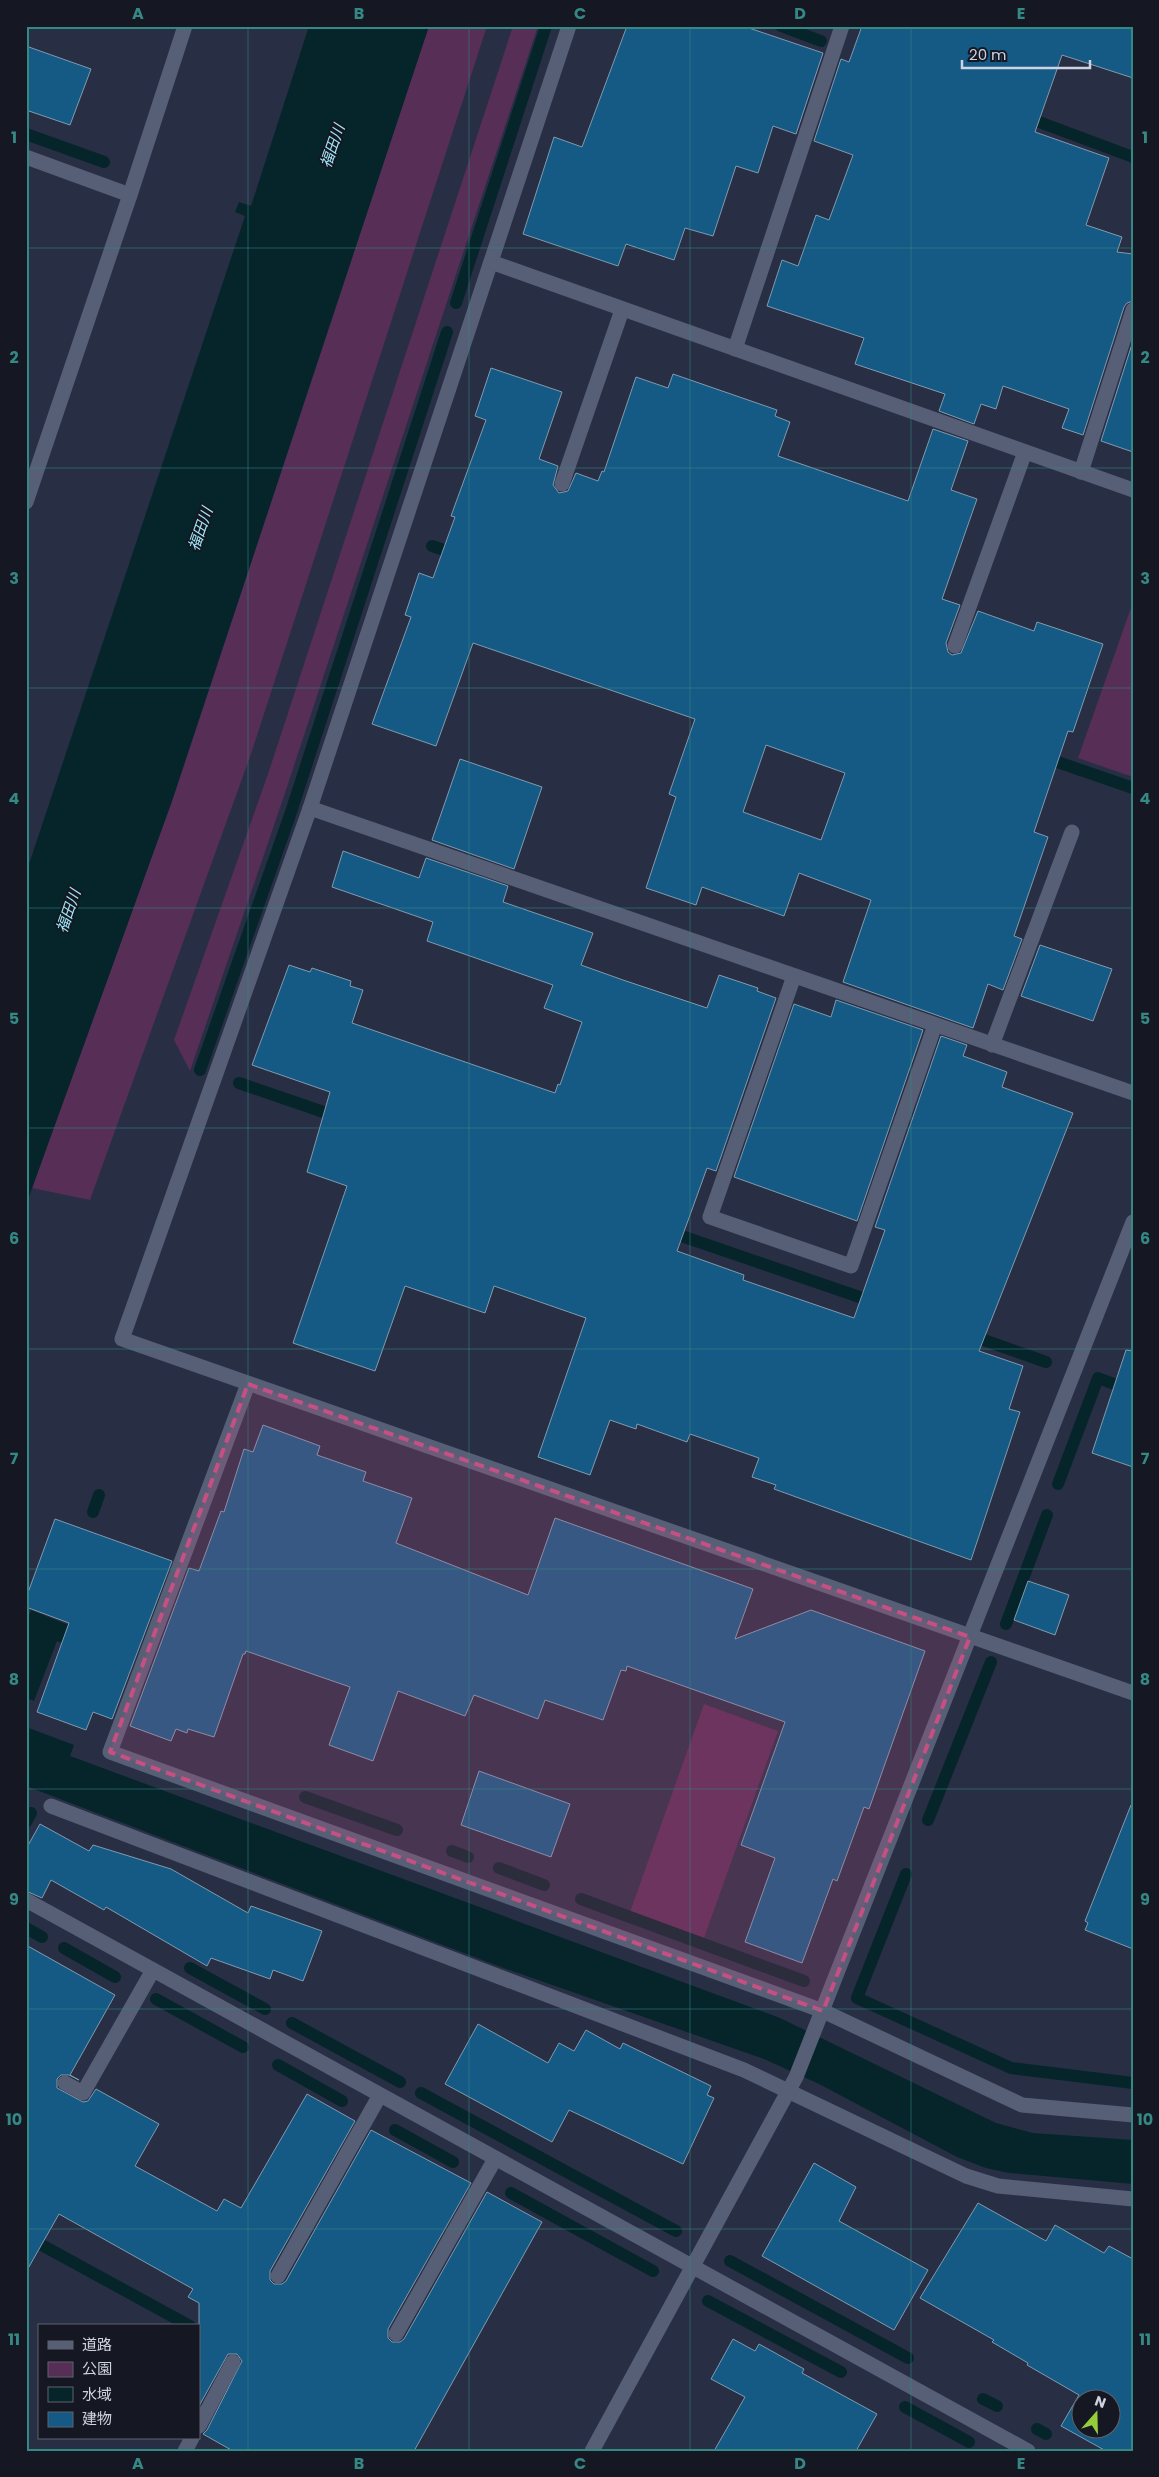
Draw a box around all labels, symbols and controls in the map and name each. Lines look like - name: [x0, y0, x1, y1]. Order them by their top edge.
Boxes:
- text: A: [132, 2, 144, 25]
- text: B: [354, 2, 364, 25]
- text: C: [574, 2, 586, 25]
- text: D: [794, 2, 806, 25]
- text: E: [1017, 2, 1025, 25]
- scale bar: [962, 38, 1089, 70]
- text: 20 m: [969, 44, 1007, 65]
- water label: 福田川: [315, 119, 350, 171]
- text: 1: [11, 126, 17, 149]
- text: 1: [1142, 126, 1148, 149]
- text: 2: [9, 346, 19, 369]
- text: 2: [1140, 346, 1150, 369]
- water label: 福田川: [183, 502, 218, 554]
- text: 3: [9, 567, 19, 590]
- text: 3: [1140, 567, 1150, 590]
- text: 4: [9, 787, 20, 810]
- text: 4: [1140, 787, 1151, 810]
- water label: 福田川: [51, 884, 86, 936]
- text: 5: [9, 1007, 19, 1030]
- text: 5: [1140, 1007, 1150, 1030]
- text: 6: [9, 1227, 19, 1250]
- text: 6: [1140, 1227, 1150, 1250]
- text: 7: [10, 1447, 19, 1470]
- text: 7: [1141, 1447, 1150, 1470]
- text: 8: [9, 1668, 19, 1691]
- text: 8: [1140, 1668, 1150, 1691]
- text: 9: [9, 1888, 19, 1911]
- text: 9: [1140, 1888, 1150, 1911]
- text: 10: [6, 2108, 22, 2131]
- text: 10: [1137, 2108, 1153, 2131]
- legend: [38, 2324, 200, 2440]
- text: 11: [8, 2328, 20, 2351]
- text: 11: [1139, 2328, 1151, 2351]
- text: 道路: [82, 2334, 112, 2355]
- text: 公園: [82, 2358, 112, 2379]
- text: 水域: [82, 2384, 112, 2405]
- north arrow: [1072, 2390, 1122, 2440]
- text: N: [1092, 2391, 1109, 2413]
- text: 建物: [82, 2408, 112, 2429]
- text: A: [132, 2452, 144, 2475]
- text: B: [354, 2452, 364, 2475]
- text: C: [574, 2452, 586, 2475]
- text: D: [794, 2452, 806, 2475]
- text: E: [1017, 2452, 1025, 2475]

